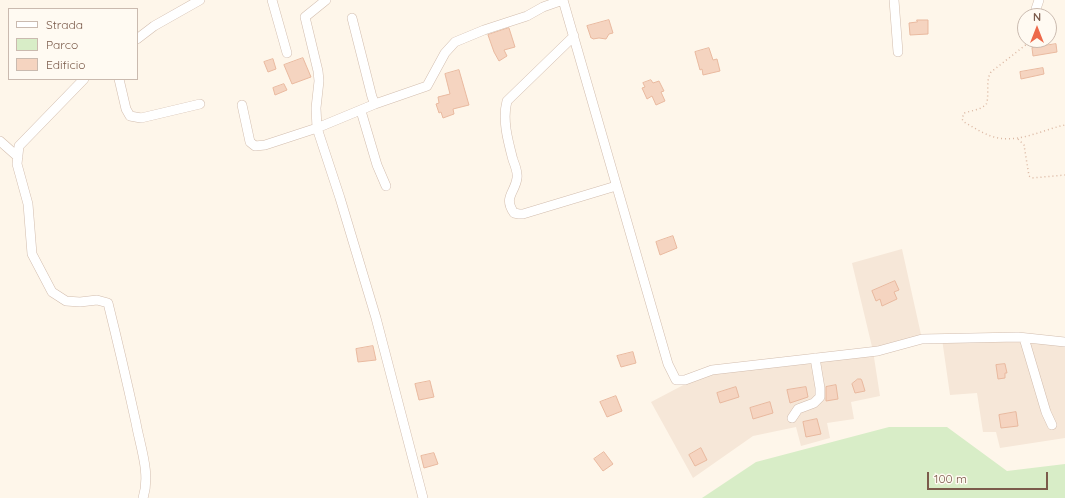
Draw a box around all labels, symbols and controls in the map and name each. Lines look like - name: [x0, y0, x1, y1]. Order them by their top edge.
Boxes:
- legend: [8, 8, 138, 80]
- north arrow: [1017, 8, 1057, 48]
- text: N: [1033, 10, 1041, 24]
- text: Strada: [46, 17, 83, 32]
- text: Parco: [46, 37, 78, 52]
- text: Edificio: [46, 57, 86, 72]
- scale bar: [929, 464, 1050, 490]
- text: 100 m: [934, 471, 967, 486]

